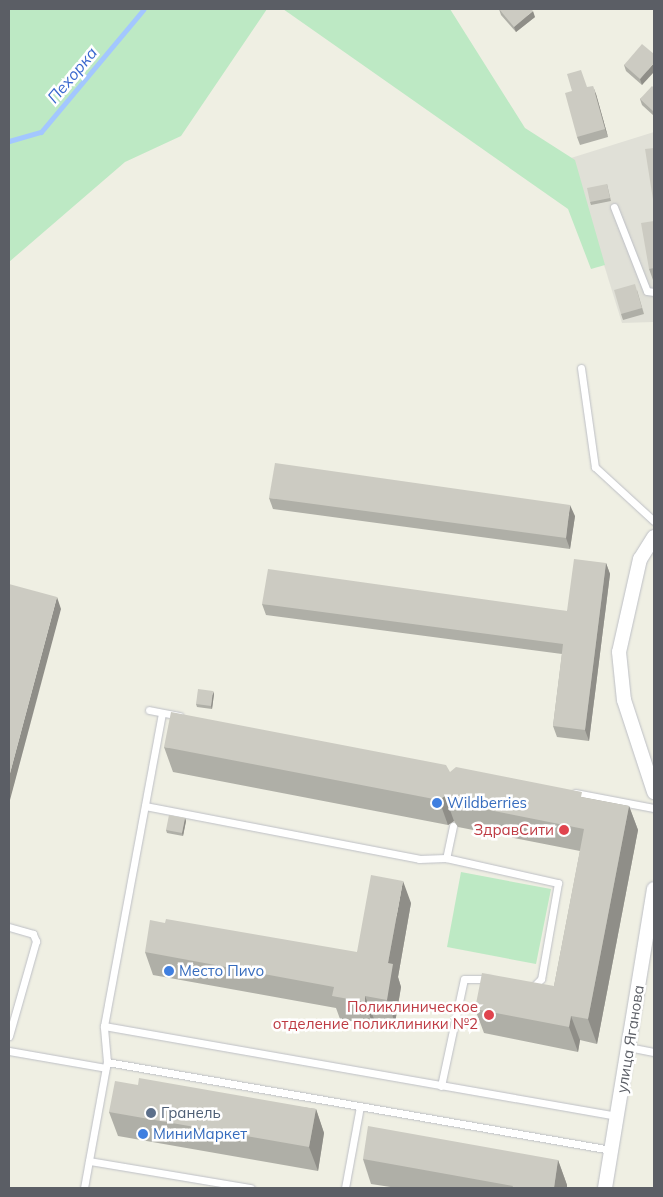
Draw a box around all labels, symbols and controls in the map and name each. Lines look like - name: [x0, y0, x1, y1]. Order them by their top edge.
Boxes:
- water label: Пехорка: [43, 43, 101, 107]
- place label: Wildberries: [447, 794, 527, 812]
- marker: Wildberries: [431, 797, 443, 809]
- place label: ЗдравСити: [473, 821, 554, 839]
- marker: ЗдравСити: [558, 824, 570, 836]
- place label: Место Пиvо: [179, 962, 264, 980]
- marker: Место Пиvо: [163, 965, 175, 977]
- street label: улица Яганова: [613, 984, 647, 1094]
- place label: Поликлиническое отделение поликлиники №2: [273, 997, 478, 1032]
- marker: Поликлиническое отделение поликлиники №2: [482, 1008, 496, 1022]
- place label: Гранель: [161, 1104, 221, 1122]
- marker: Гранель: [145, 1107, 157, 1119]
- place label: МиниМаркет: [153, 1125, 247, 1143]
- marker: МиниМаркет: [137, 1128, 149, 1140]

